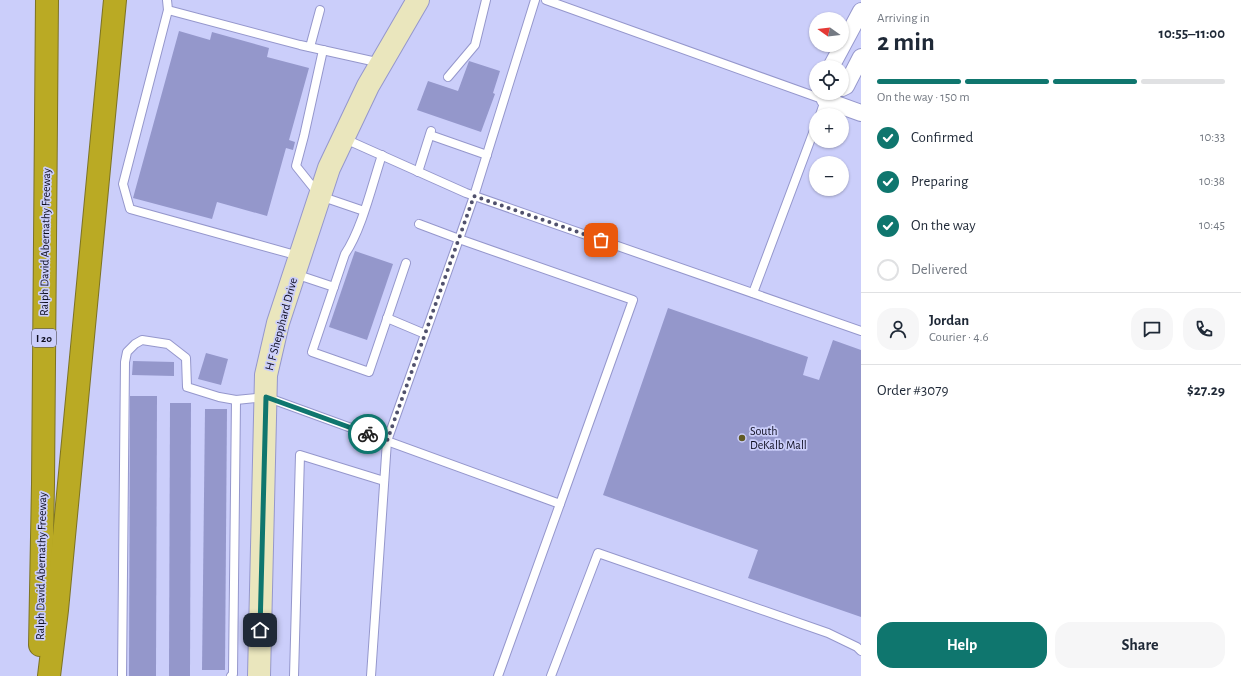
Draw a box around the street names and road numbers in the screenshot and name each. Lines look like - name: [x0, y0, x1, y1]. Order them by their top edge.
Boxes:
- street label: Ralph David Abernathy Freeway: [38, 168, 53, 316]
- street label: H F Shepphard Drive: [263, 276, 299, 372]
- road number: I 20: [32, 329, 56, 347]
- street label: Ralph David Abernathy Freeway: [34, 492, 49, 640]

